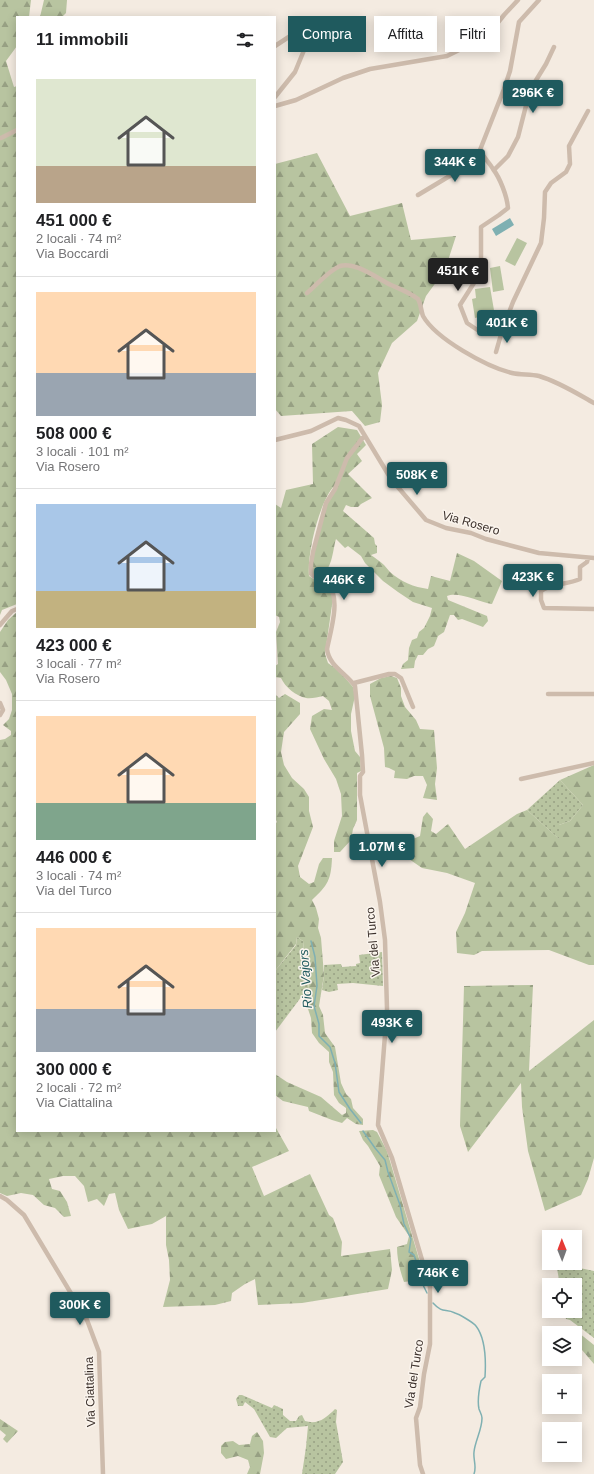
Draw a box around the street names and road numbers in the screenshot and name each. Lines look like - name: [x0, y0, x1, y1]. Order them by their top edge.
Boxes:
- street label: Via Rosero: [441, 508, 502, 538]
- street label: Via del Turco: [363, 906, 383, 977]
- street label: Via del Turco: [402, 1338, 426, 1410]
- street label: Via Ciattalina: [82, 1356, 98, 1427]

